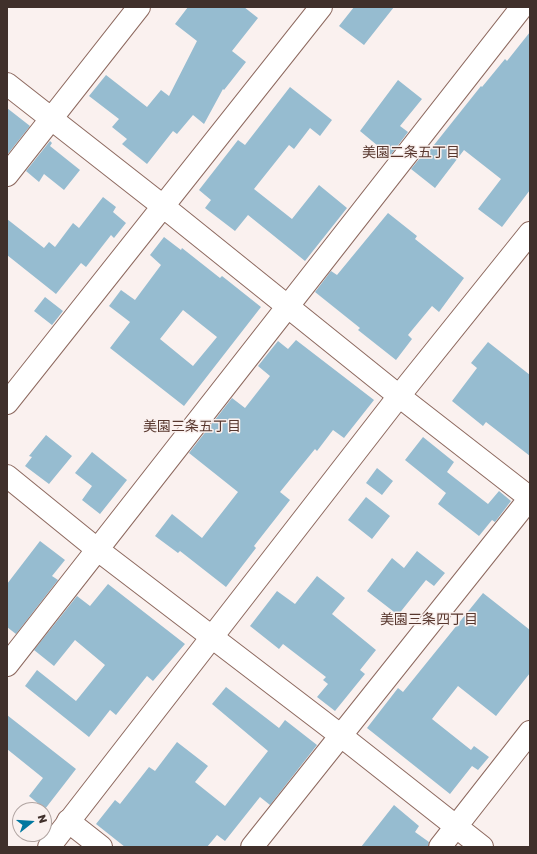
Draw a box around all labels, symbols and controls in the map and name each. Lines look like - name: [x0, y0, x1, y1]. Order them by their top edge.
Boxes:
- district label: 美園二条五丁目: [362, 145, 460, 161]
- district label: 美園三条五丁目: [143, 419, 241, 435]
- district label: 美園三条四丁目: [380, 612, 478, 628]
- north arrow: [12, 802, 52, 842]
- text: N: [36, 813, 50, 825]

